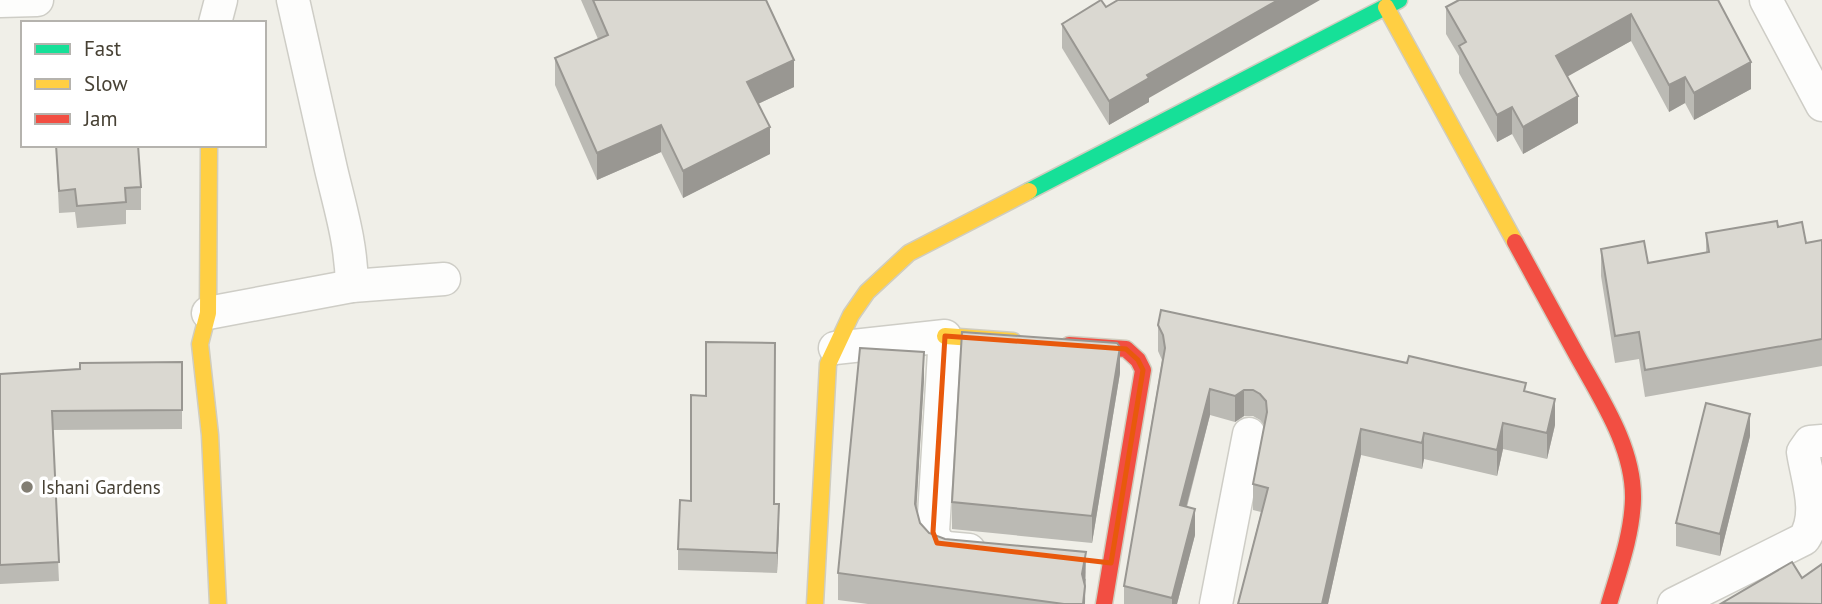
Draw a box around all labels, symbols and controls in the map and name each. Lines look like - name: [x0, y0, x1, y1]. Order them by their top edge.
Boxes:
- legend: [21, 21, 266, 147]
- text: Fast: [84, 35, 121, 62]
- text: Slow: [84, 70, 128, 97]
- text: Jam: [83, 105, 118, 132]
- place label: Ishani Gardens: [41, 475, 161, 499]
- marker: Ishani Gardens: [19, 479, 35, 495]

